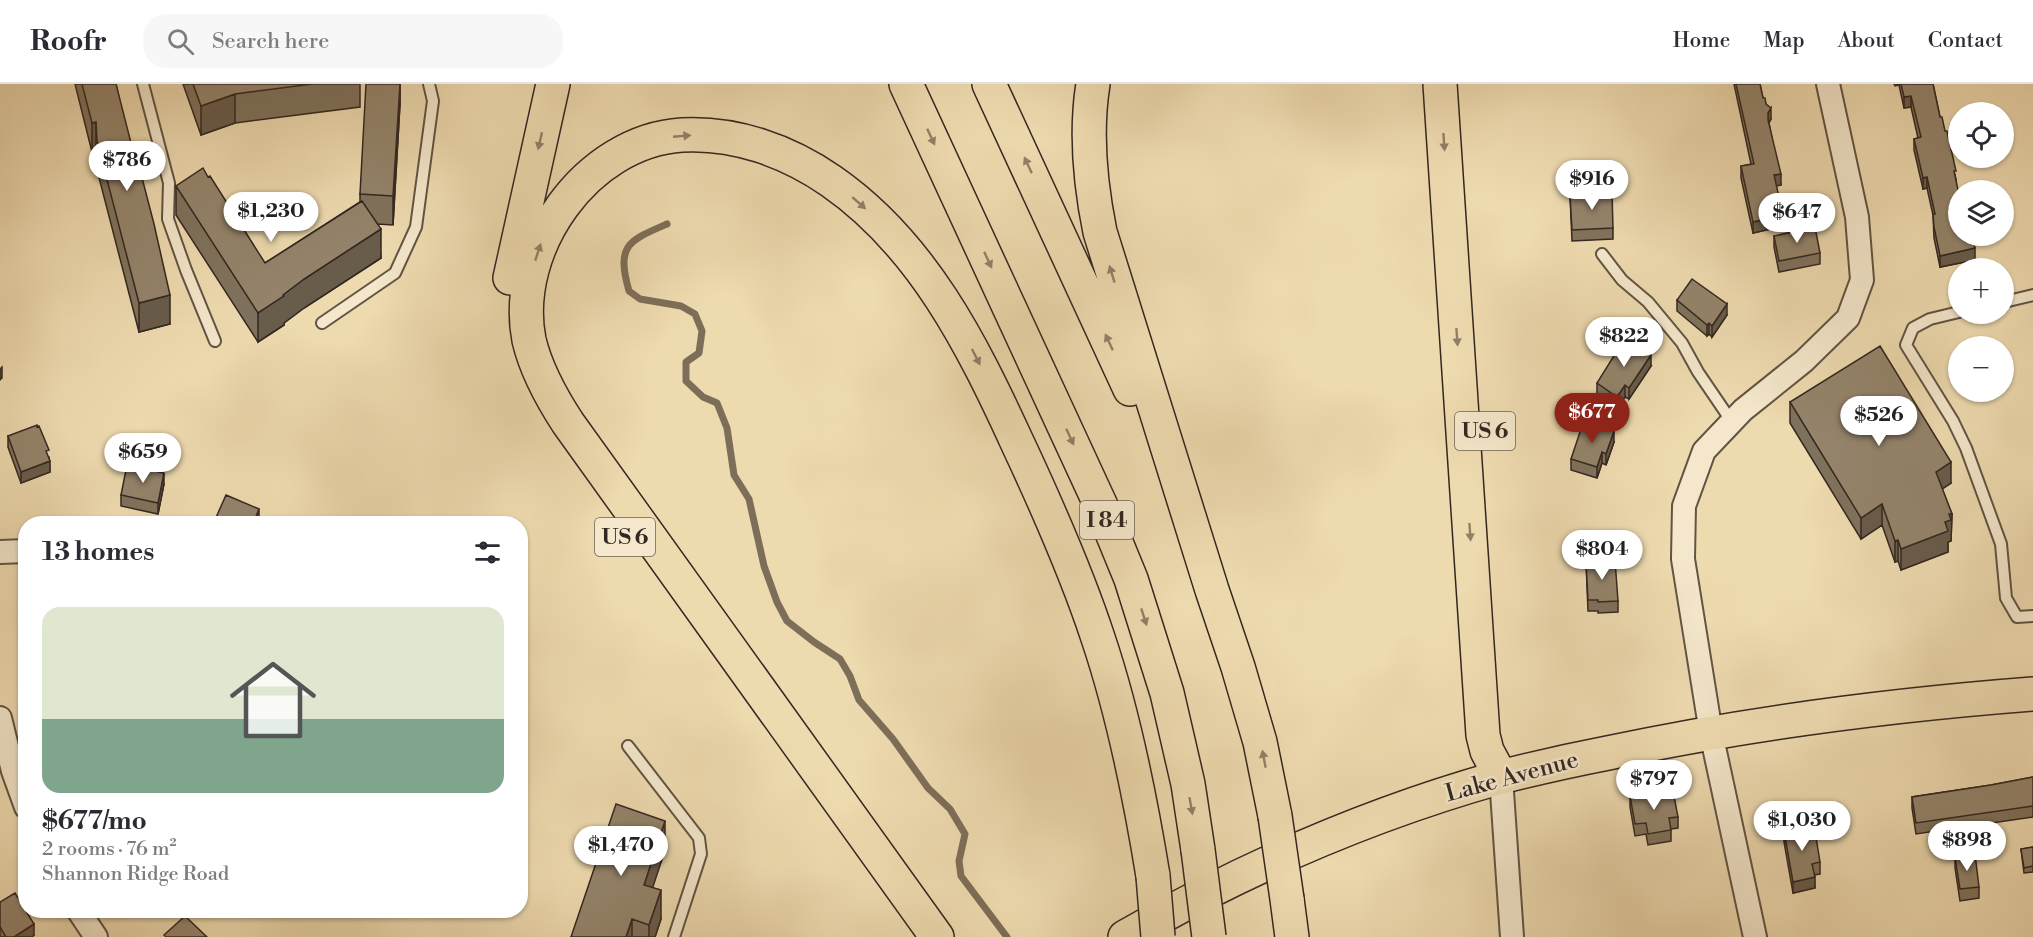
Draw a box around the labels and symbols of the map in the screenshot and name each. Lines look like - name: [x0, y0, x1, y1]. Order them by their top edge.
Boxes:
- one-way arrow: [926, 129, 935, 146]
- one-way arrow: [672, 131, 691, 141]
- one-way arrow: [535, 132, 545, 150]
- one-way arrow: [1439, 133, 1448, 152]
- pin: $786: [91, 141, 163, 192]
- one-way arrow: [1023, 157, 1032, 174]
- pin: $916: [1556, 160, 1628, 211]
- pin: $1,230: [222, 192, 320, 243]
- pin: $647: [1761, 193, 1833, 244]
- one-way arrow: [851, 196, 866, 209]
- one-way arrow: [534, 243, 543, 261]
- one-way arrow: [983, 252, 992, 269]
- one-way arrow: [1107, 265, 1117, 283]
- pin: $822: [1588, 317, 1660, 368]
- one-way arrow: [1452, 327, 1461, 346]
- one-way arrow: [1105, 334, 1114, 351]
- one-way arrow: [971, 348, 981, 366]
- pin: $677: [1556, 393, 1628, 444]
- pin: $526: [1843, 396, 1915, 447]
- road number: US 6: [1455, 412, 1515, 450]
- one-way arrow: [1065, 429, 1074, 446]
- pin: $659: [107, 433, 179, 484]
- road number: I 84: [1080, 501, 1134, 539]
- road number: US 6: [595, 518, 655, 556]
- one-way arrow: [1465, 522, 1474, 541]
- pin: $804: [1566, 530, 1638, 581]
- one-way arrow: [1140, 608, 1149, 626]
- street label: Lake Avenue: [1442, 745, 1582, 809]
- one-way arrow: [1258, 750, 1268, 768]
- pin: $797: [1618, 760, 1690, 811]
- one-way arrow: [1187, 797, 1196, 816]
- pin: $1,030: [1753, 801, 1851, 852]
- pin: $898: [1931, 821, 2003, 872]
- pin: $1,470: [572, 826, 670, 877]

